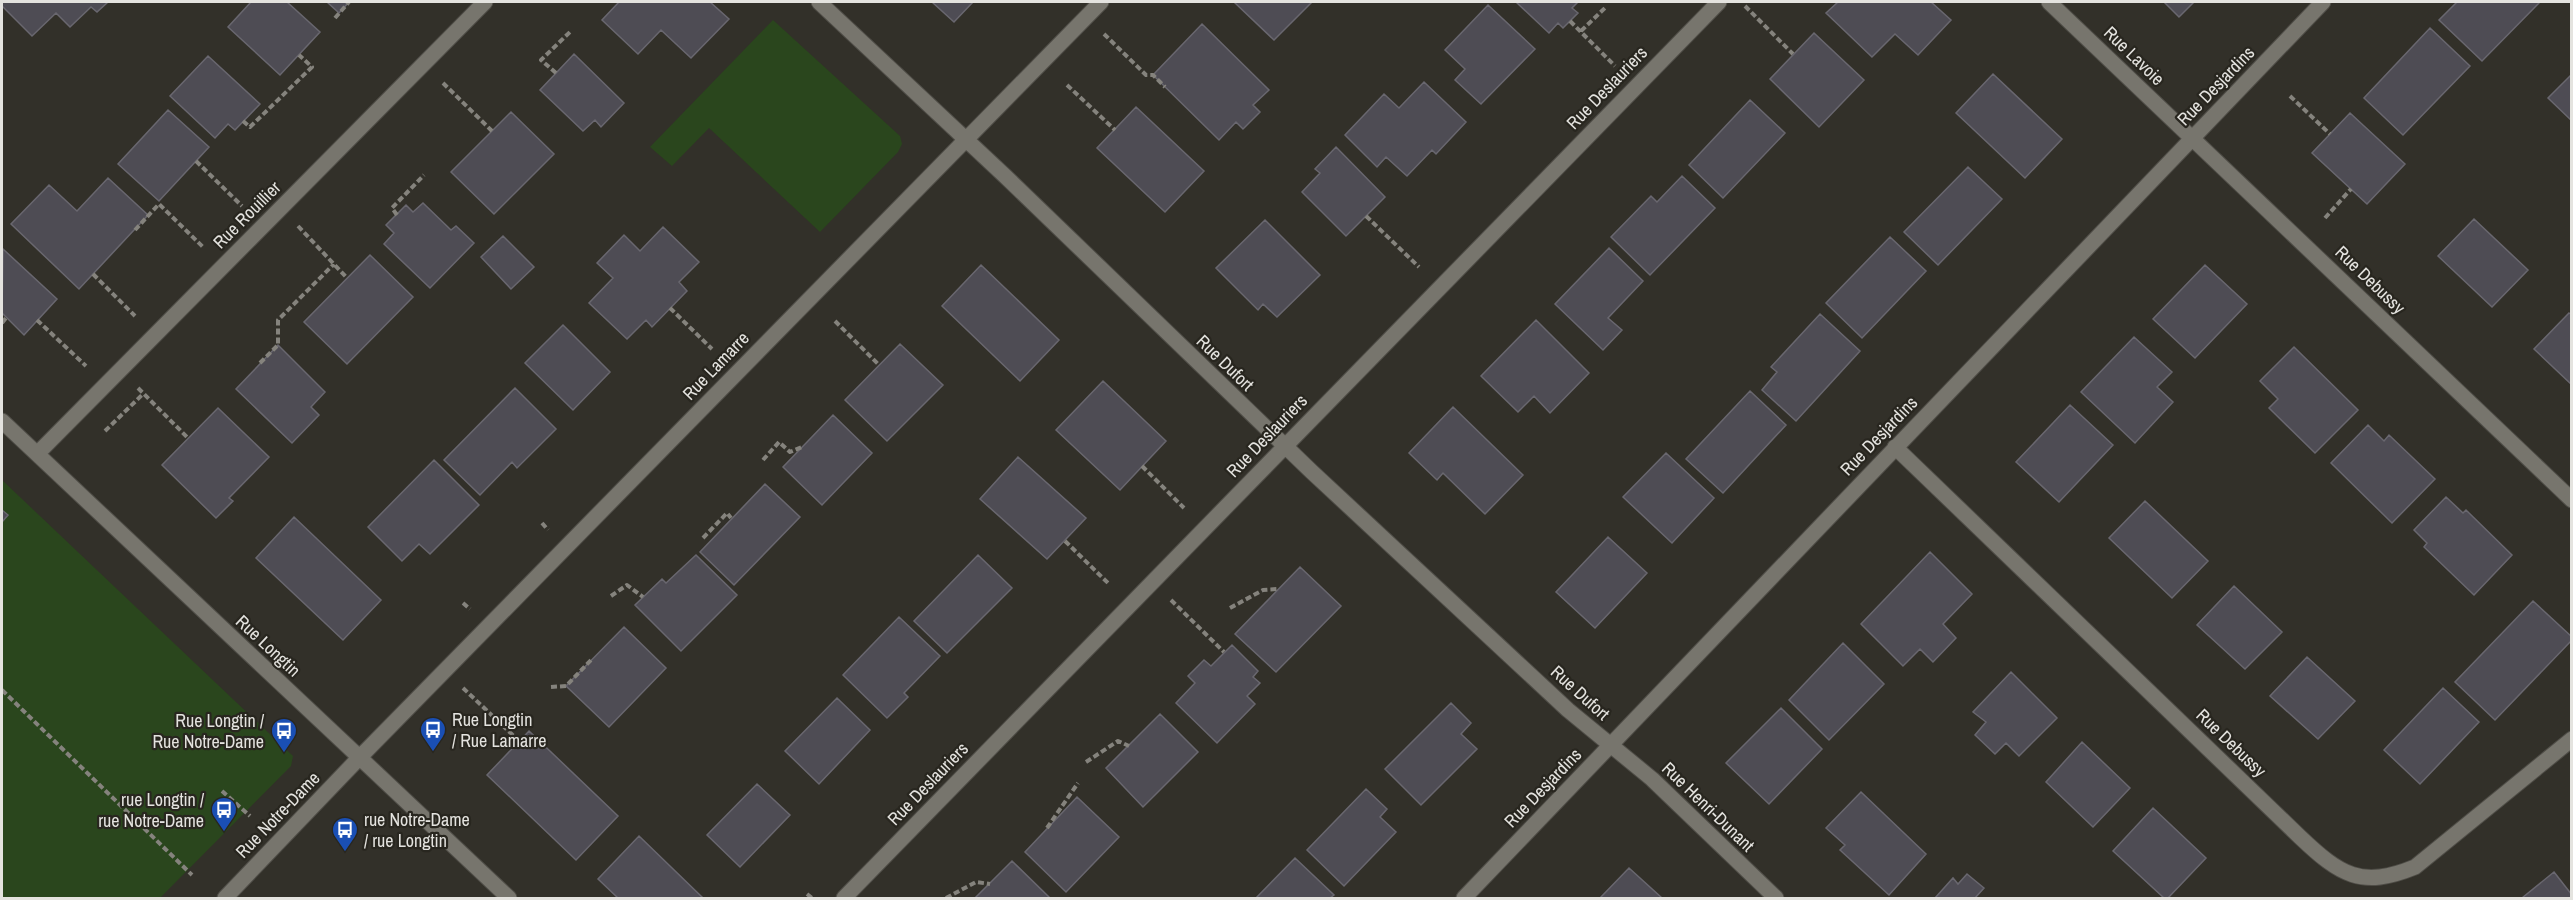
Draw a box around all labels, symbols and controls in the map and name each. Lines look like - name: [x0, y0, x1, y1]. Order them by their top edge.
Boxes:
- street label: Rue Lavoie: [2099, 20, 2170, 91]
- street label: Rue Desjardins: [2171, 40, 2260, 131]
- street label: Rue Deslauriers: [1561, 41, 1653, 135]
- street label: Rue Rouillier: [207, 175, 286, 254]
- street label: Rue Debussy: [2330, 240, 2411, 320]
- street label: Rue Lamarre: [677, 326, 755, 405]
- street label: Rue Dufort: [1191, 329, 1260, 396]
- street label: Rue Deslauriers: [1221, 389, 1313, 483]
- street label: Rue Desjardins: [1834, 390, 1923, 481]
- street label: Rue Longtin: [230, 609, 306, 682]
- street label: Rue Dufort: [1545, 659, 1615, 726]
- street label: Rue Debussy: [2191, 703, 2272, 783]
- place label: Rue Longtin / Rue Lamarre: [452, 707, 546, 753]
- place label: Rue Longtin / Rue Notre-Dame: [152, 708, 265, 754]
- bus stop icon: Rue Longtin / Rue Lamarre: [418, 715, 448, 753]
- bus stop icon: Rue Longtin / Rue Notre-Dame: [269, 716, 299, 754]
- street label: Rue Deslauriers: [882, 737, 974, 831]
- street label: Rue Desjardins: [1498, 742, 1587, 833]
- street label: Rue Henri-Dunant: [1657, 756, 1760, 857]
- street label: Rue Notre-Dame: [230, 766, 325, 863]
- place label: rue Longtin / rue Notre-Dame: [98, 787, 205, 833]
- bus stop icon: rue Longtin / rue Notre-Dame: [209, 795, 239, 833]
- place label: rue Notre-Dame / rue Longtin: [364, 807, 470, 853]
- bus stop icon: rue Notre-Dame / rue Longtin: [330, 815, 360, 853]

